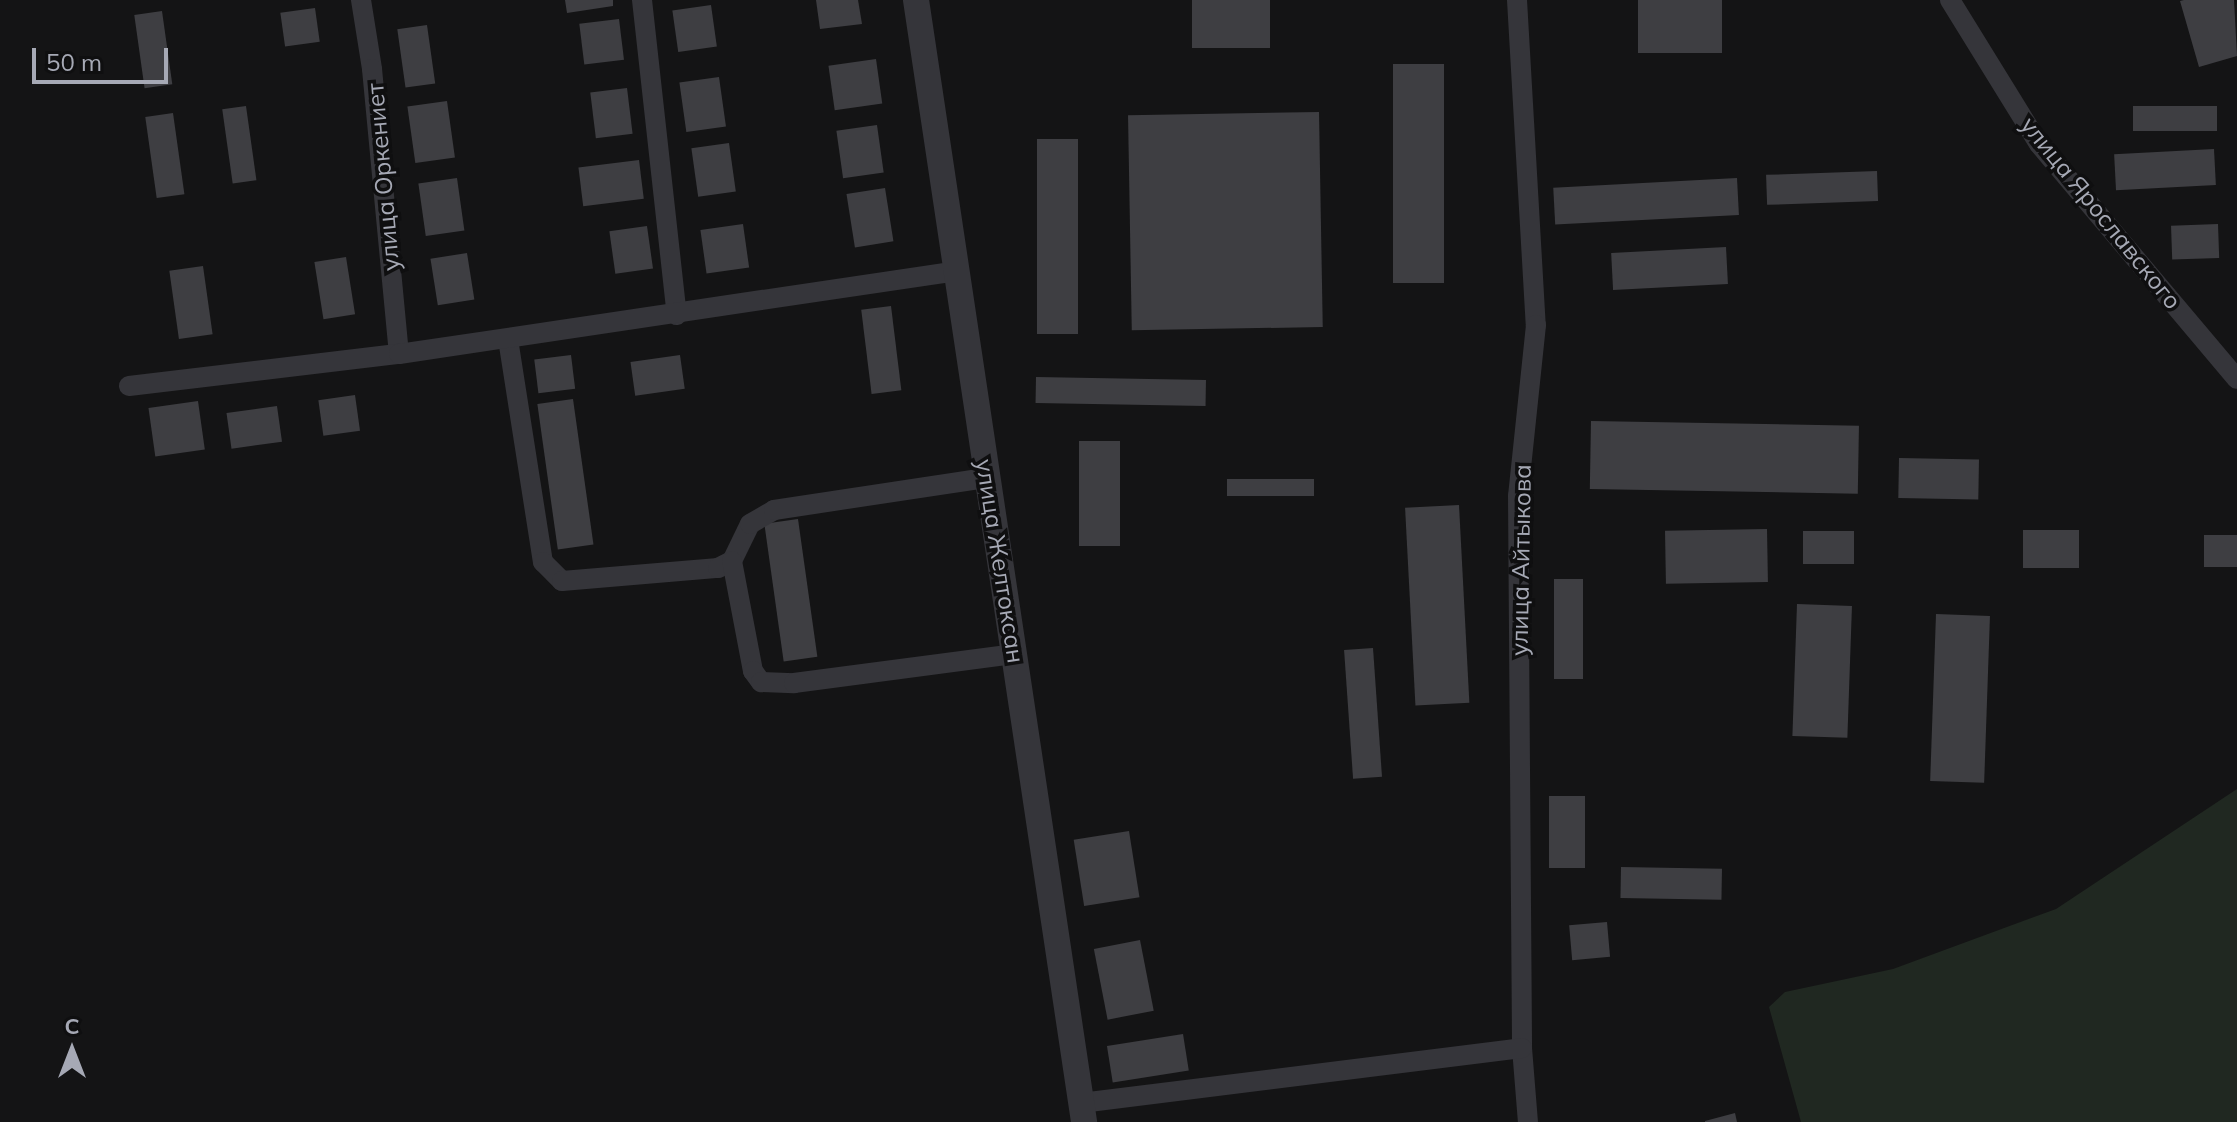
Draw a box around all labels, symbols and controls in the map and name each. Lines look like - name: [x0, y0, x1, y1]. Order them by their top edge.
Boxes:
- scale bar: [36, 32, 172, 82]
- text: 50 m: [46, 47, 102, 77]
- street label: улица Оркениет: [360, 82, 406, 272]
- street label: улица Ярославского: [2015, 111, 2187, 315]
- street label: улица Желтоксан: [970, 457, 1030, 665]
- street label: улица Айтыкова: [1505, 464, 1537, 656]
- north arrow: [32, 1010, 112, 1090]
- text: С: [64, 1012, 80, 1040]

